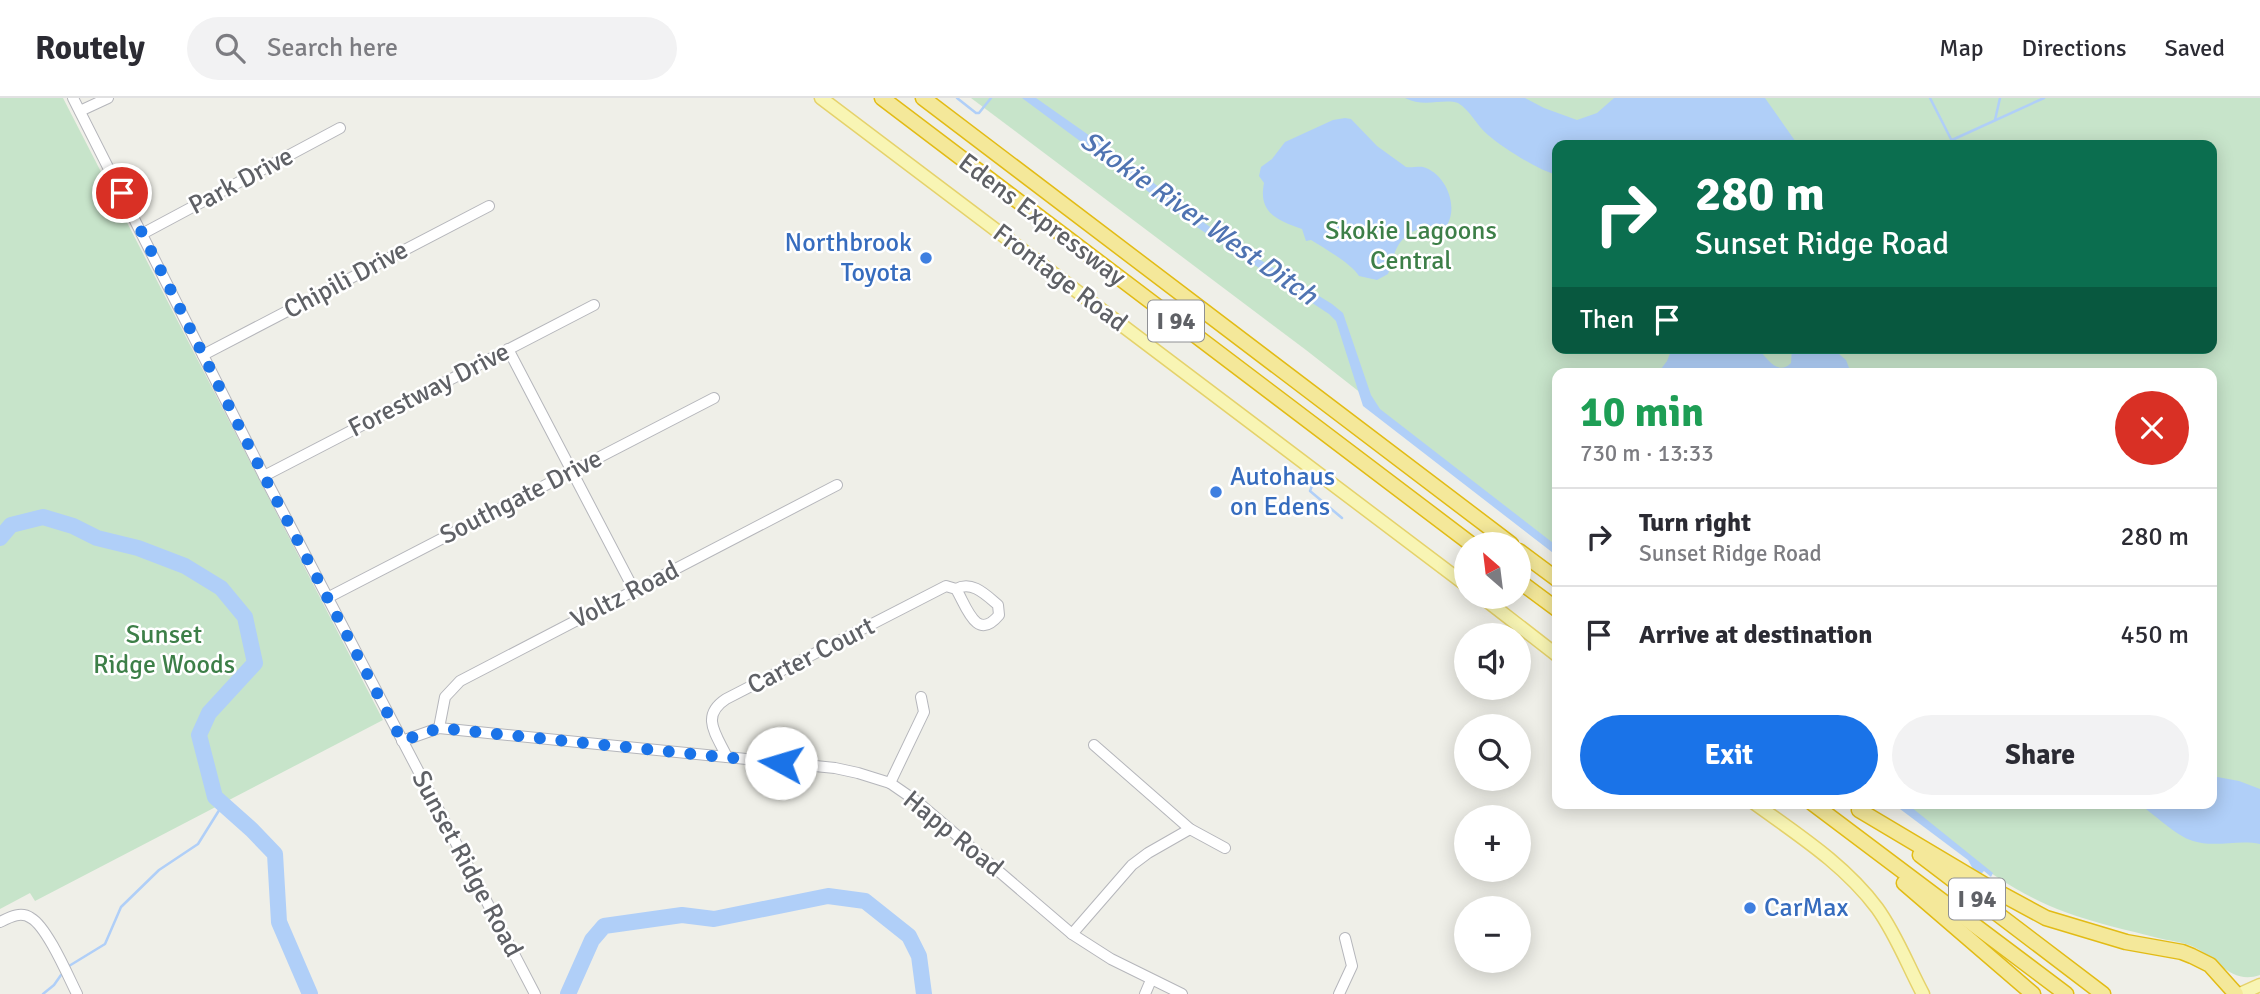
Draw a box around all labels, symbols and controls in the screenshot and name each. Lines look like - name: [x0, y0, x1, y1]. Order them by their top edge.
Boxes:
- search box: [187, 17, 677, 80]
- text: Routely: [35, 28, 145, 69]
- icon: search: [211, 29, 249, 67]
- text: Search here: [267, 32, 398, 64]
- text: Map: [1939, 33, 1984, 63]
- text: Directions: [2022, 33, 2127, 63]
- text: Saved: [2165, 33, 2225, 63]
- water label: Skokie River West Ditch: [1074, 124, 1324, 313]
- street label: Park Drive: [183, 140, 299, 222]
- street label: Edens Expressway: [952, 147, 1132, 293]
- pin: [92, 163, 152, 223]
- text: 280 m: [1695, 164, 1825, 224]
- icon: right: [1580, 168, 1671, 259]
- icon: arrive: [103, 174, 141, 212]
- park label: Skokie Lagoons Central: [1325, 215, 1497, 277]
- street label: Frontage Road: [986, 217, 1134, 339]
- text: Sunset Ridge Road: [1695, 224, 1949, 263]
- place label: Northbrook Toyota: [785, 227, 912, 289]
- street label: Chipili Drive: [278, 234, 414, 326]
- marker: Northbrook Toyota: [918, 250, 934, 266]
- road number: I 94: [1148, 300, 1204, 342]
- icon: arrive: [1648, 301, 1686, 339]
- text: Then: [1580, 304, 1634, 336]
- street label: Forestway Drive: [343, 336, 515, 444]
- text: 10 min: [1580, 387, 1704, 438]
- button: close: [2115, 391, 2189, 465]
- text: 730 m · 13:33: [1580, 439, 1714, 468]
- street label: Southgate Drive: [435, 442, 607, 552]
- place label: Autohaus on Edens: [1230, 461, 1335, 523]
- marker: Autohaus on Edens: [1208, 484, 1224, 500]
- text: Turn right: [1639, 507, 1751, 539]
- icon: right: [1580, 518, 1618, 556]
- text: 280 m: [2120, 521, 2189, 553]
- north arrow: [1454, 532, 1531, 609]
- map controls: [1454, 532, 1531, 973]
- text: Sunset Ridge Road: [1639, 539, 1822, 568]
- street label: Voltz Road: [566, 554, 684, 636]
- street label: Carter Court: [742, 610, 880, 702]
- icon: arrive: [1580, 616, 1618, 654]
- park label: Sunset Ridge Woods: [93, 619, 235, 681]
- text: Arrive at destination: [1639, 619, 1872, 651]
- text: 450 m: [2120, 619, 2189, 651]
- button: sound: [1454, 623, 1531, 700]
- button: search: [1454, 714, 1531, 791]
- button: Exit: [1580, 715, 1878, 795]
- button: Share: [1892, 715, 2189, 795]
- position arrow: [744, 726, 818, 800]
- street label: Sunset Ridge Road: [404, 765, 530, 963]
- street label: Happ Road: [896, 784, 1010, 884]
- button: +: [1454, 805, 1531, 882]
- road number: I 94: [1949, 878, 2005, 920]
- place label: CarMax: [1764, 892, 1848, 924]
- button: −: [1454, 896, 1531, 973]
- marker: CarMax: [1742, 900, 1758, 916]

